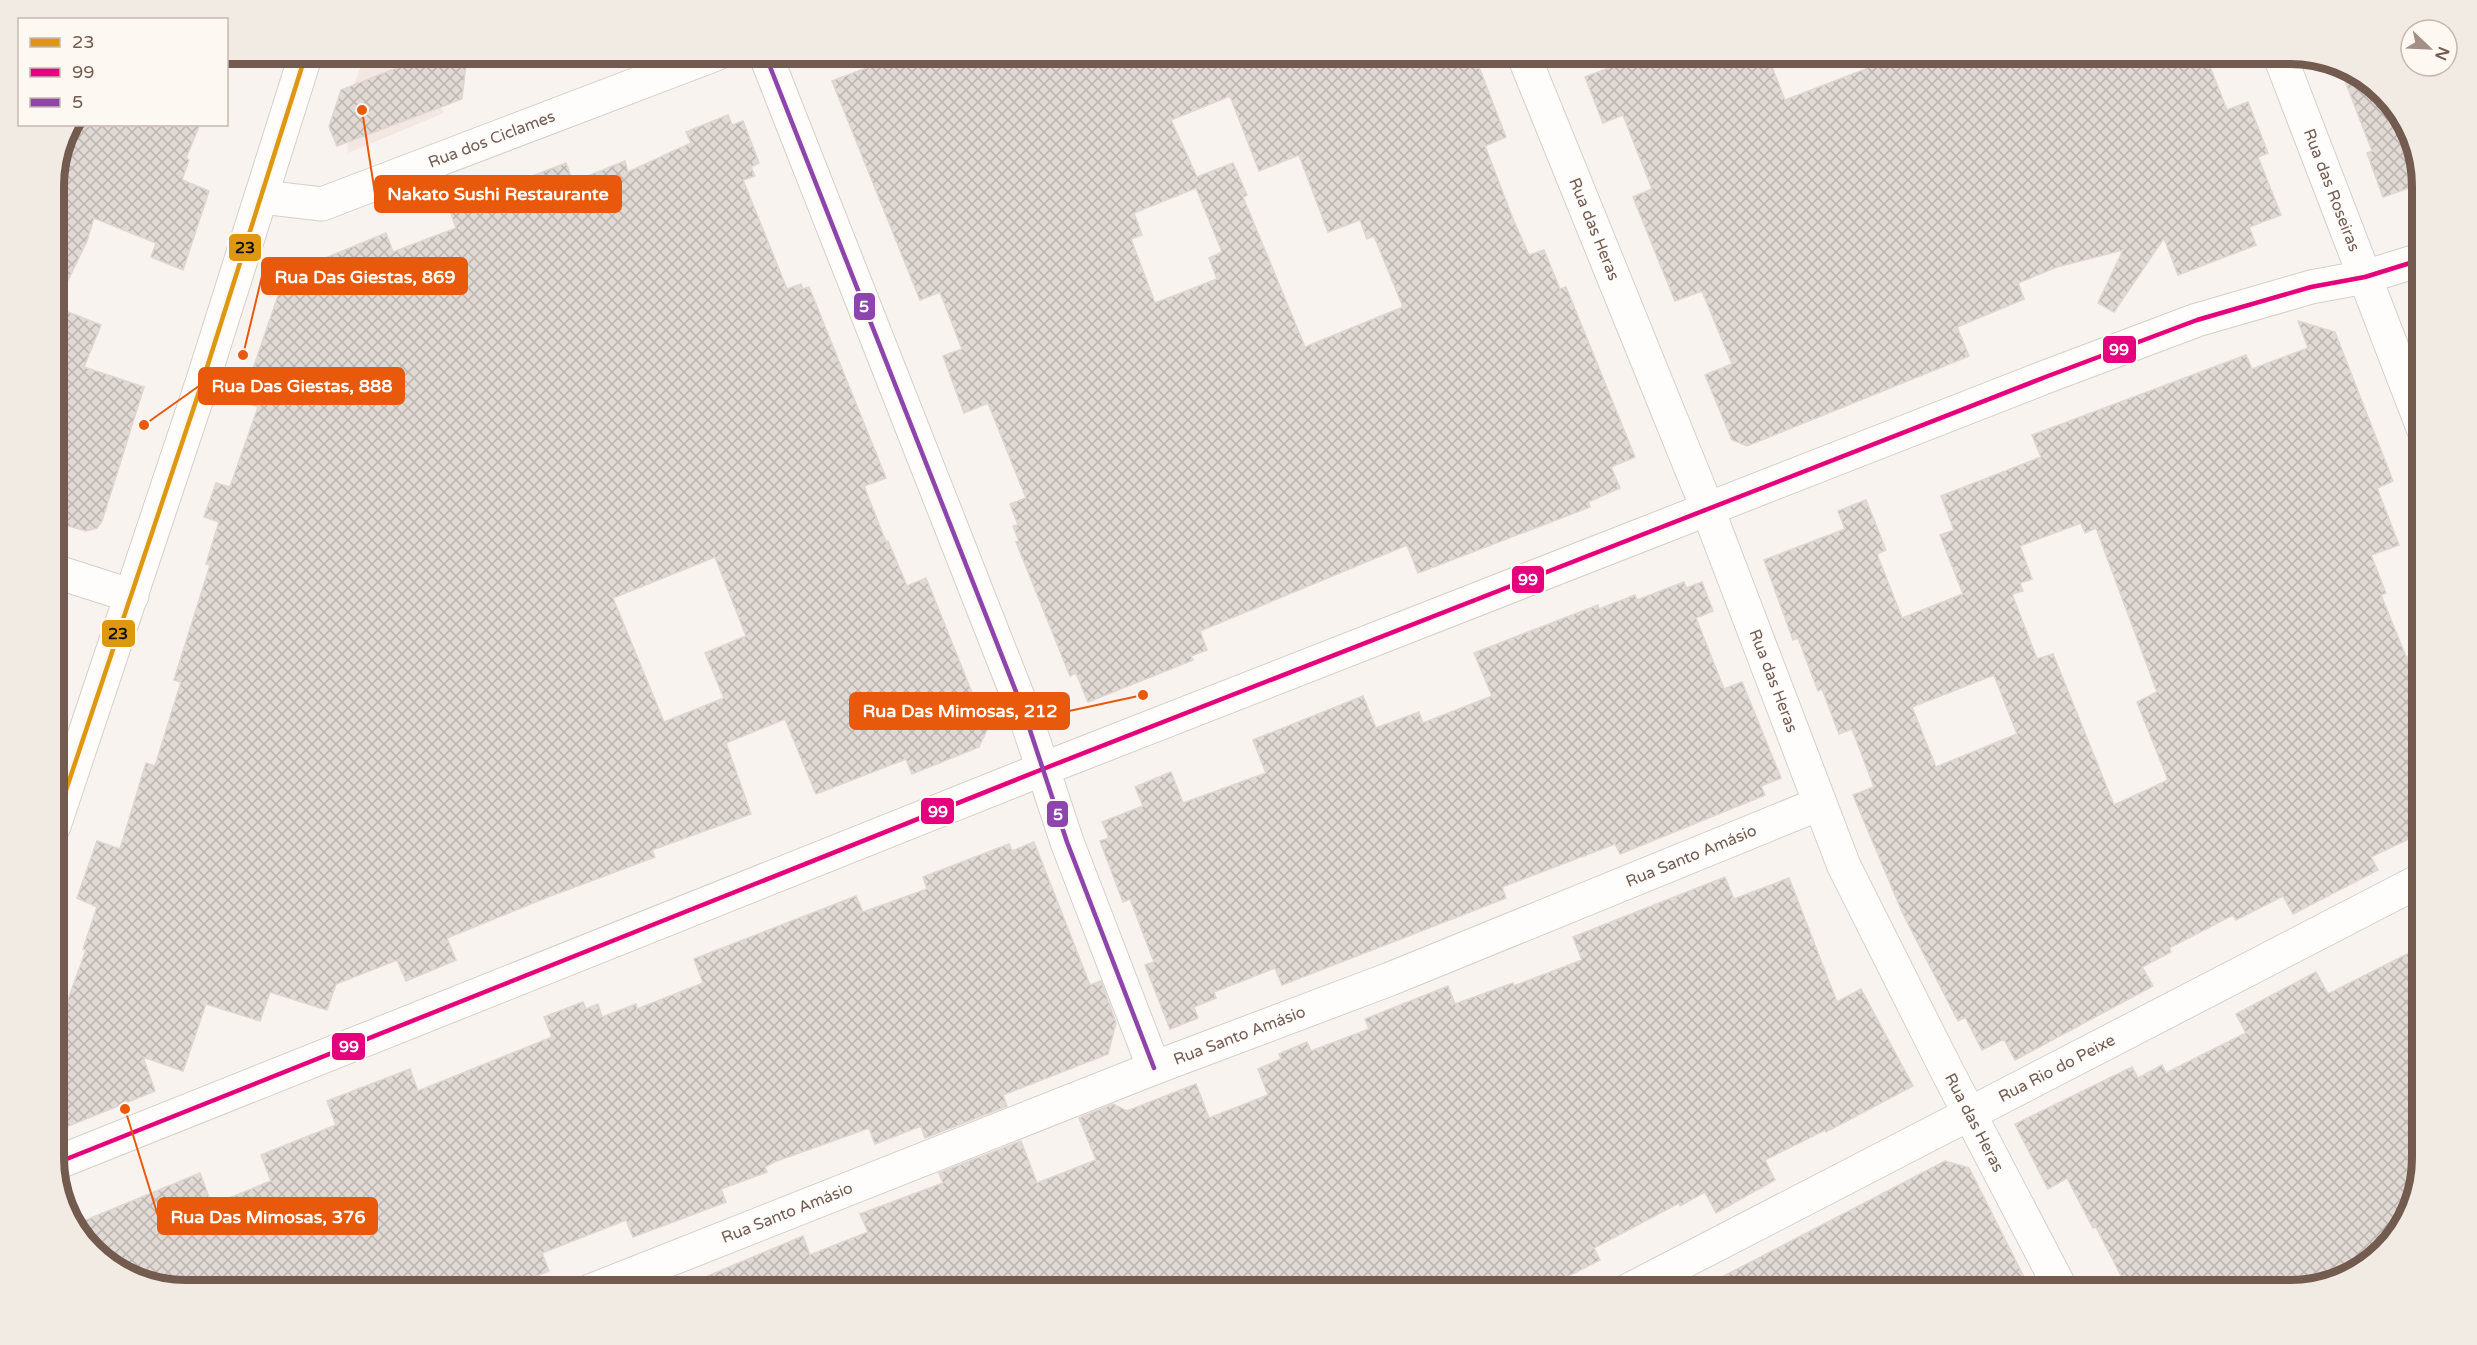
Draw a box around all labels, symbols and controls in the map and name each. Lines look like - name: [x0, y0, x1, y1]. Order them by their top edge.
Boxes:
- legend: [18, 18, 228, 126]
- north arrow: [2399, 18, 2459, 78]
- text: 23: [72, 31, 95, 53]
- text: N: [2430, 44, 2454, 63]
- text: 99: [72, 61, 95, 83]
- text: 5: [72, 91, 83, 113]
- street label: Rua dos Ciclames: [425, 106, 558, 173]
- street label: Rua das Roseiras: [2299, 126, 2364, 255]
- street label: Rua das Heras: [1564, 175, 1624, 283]
- callout: Nakato Sushi Restaurante: [375, 176, 621, 212]
- text: Nakato Sushi Restaurante: [387, 183, 609, 205]
- line badge: 23: [228, 233, 262, 262]
- text: 23: [235, 238, 255, 258]
- callout: Rua Das Giestas, 869: [262, 258, 467, 294]
- text: Rua Das Giestas, 869: [274, 266, 456, 288]
- line badge: 5: [853, 292, 876, 321]
- text: 5: [859, 297, 869, 317]
- line badge: 99: [2102, 335, 2137, 364]
- text: 99: [2109, 340, 2129, 360]
- callout: Rua Das Giestas, 888: [199, 368, 404, 404]
- text: Rua Das Giestas, 888: [211, 375, 393, 397]
- line badge: 99: [1511, 565, 1545, 594]
- text: 99: [1518, 570, 1538, 590]
- line badge: 23: [101, 619, 136, 648]
- text: 23: [108, 624, 128, 644]
- street label: Rua das Heras: [1744, 626, 1802, 735]
- callout: Rua Das Mimosas, 212: [850, 693, 1069, 729]
- text: Rua Das Mimosas, 212: [862, 700, 1058, 722]
- line badge: 99: [920, 797, 955, 825]
- line badge: 5: [1046, 800, 1069, 828]
- text: 99: [928, 802, 948, 822]
- text: 5: [1053, 805, 1063, 825]
- street label: Rua Santo Amásio: [1623, 821, 1760, 892]
- street label: Rua Santo Amásio: [1171, 1002, 1308, 1070]
- street label: Rua Rio do Peixe: [1995, 1030, 2119, 1107]
- line badge: 99: [331, 1032, 366, 1061]
- text: 99: [339, 1037, 359, 1057]
- street label: Rua das Heras: [1940, 1070, 2008, 1176]
- street label: Rua Santo Amásio: [719, 1178, 856, 1248]
- callout: Rua Das Mimosas, 376: [158, 1198, 377, 1234]
- text: Rua Das Mimosas, 376: [170, 1206, 366, 1228]

